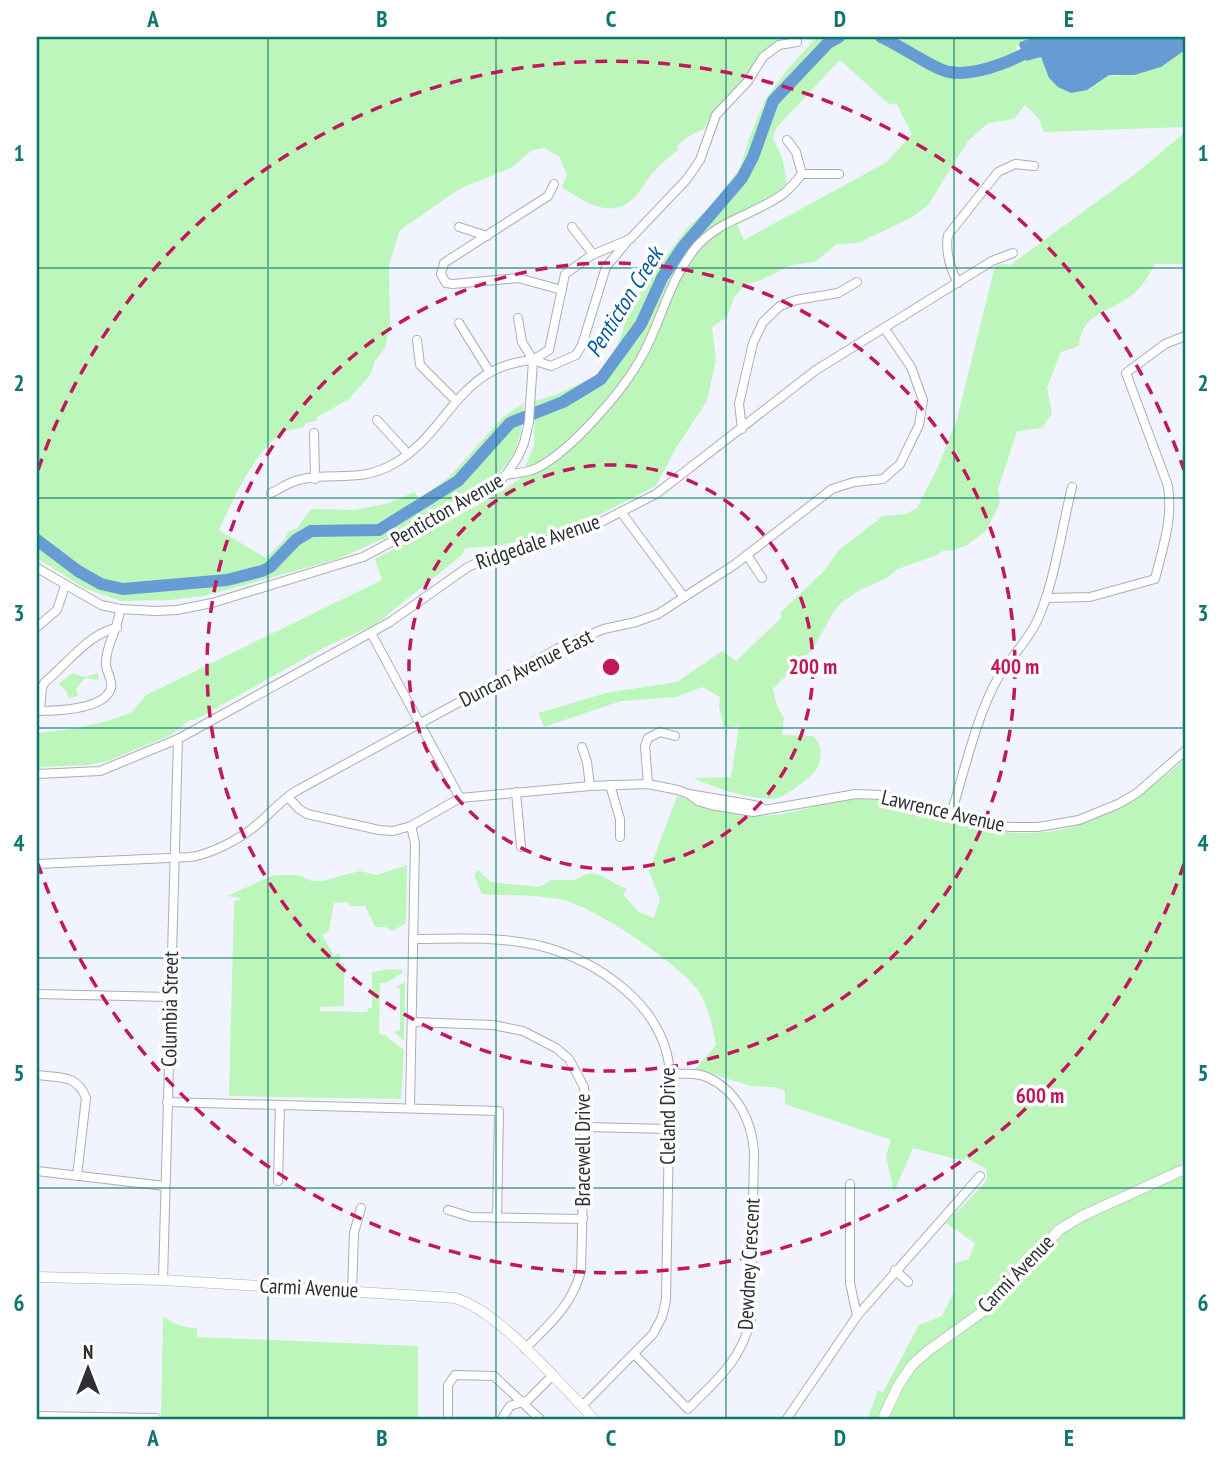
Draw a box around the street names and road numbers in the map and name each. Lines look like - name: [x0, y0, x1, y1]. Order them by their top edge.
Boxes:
- street label: Penticton Avenue: [386, 467, 508, 553]
- street label: Ridgedale Avenue: [472, 508, 603, 575]
- street label: Duncan Avenue East: [455, 622, 597, 713]
- street label: Lawrence Avenue: [879, 783, 1007, 838]
- street label: Columbia Street: [155, 951, 184, 1067]
- street label: Cleland Drive: [654, 1067, 681, 1165]
- street label: Bracewell Drive: [569, 1094, 596, 1206]
- street label: Dewdney Crescent: [732, 1197, 765, 1331]
- street label: Carmi Avenue: [972, 1229, 1060, 1319]
- street label: Carmi Avenue: [259, 1271, 359, 1304]

